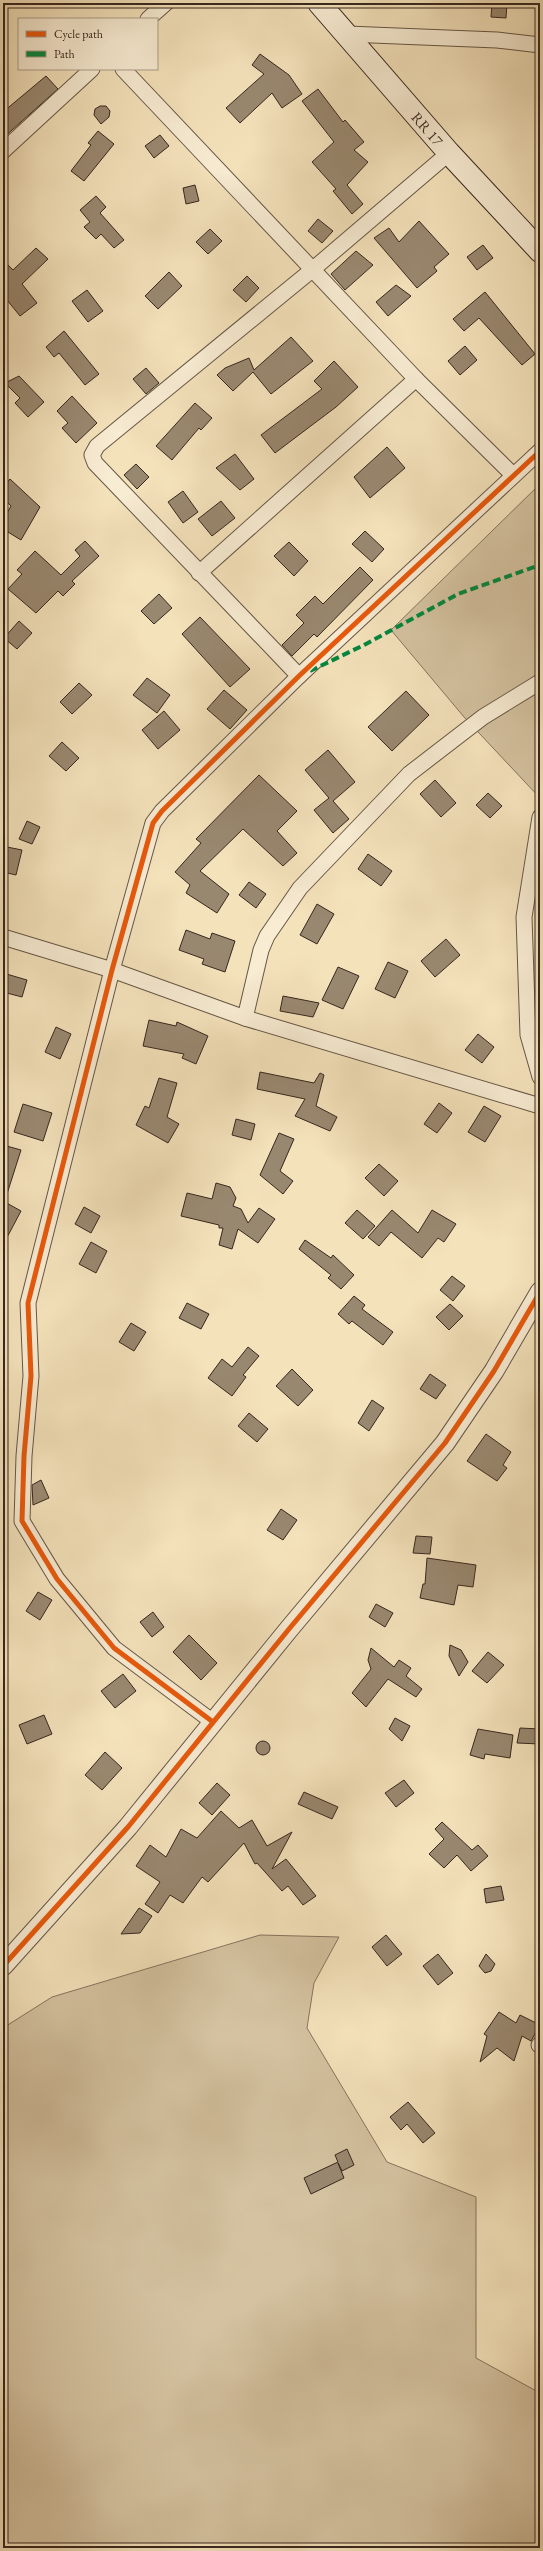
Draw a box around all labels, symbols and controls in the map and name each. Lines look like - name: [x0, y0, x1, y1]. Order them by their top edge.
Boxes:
- legend: [18, 18, 158, 70]
- text: Cycle path: [54, 26, 103, 42]
- text: Path: [54, 46, 75, 62]
- street label: RR 17: [408, 108, 448, 150]

